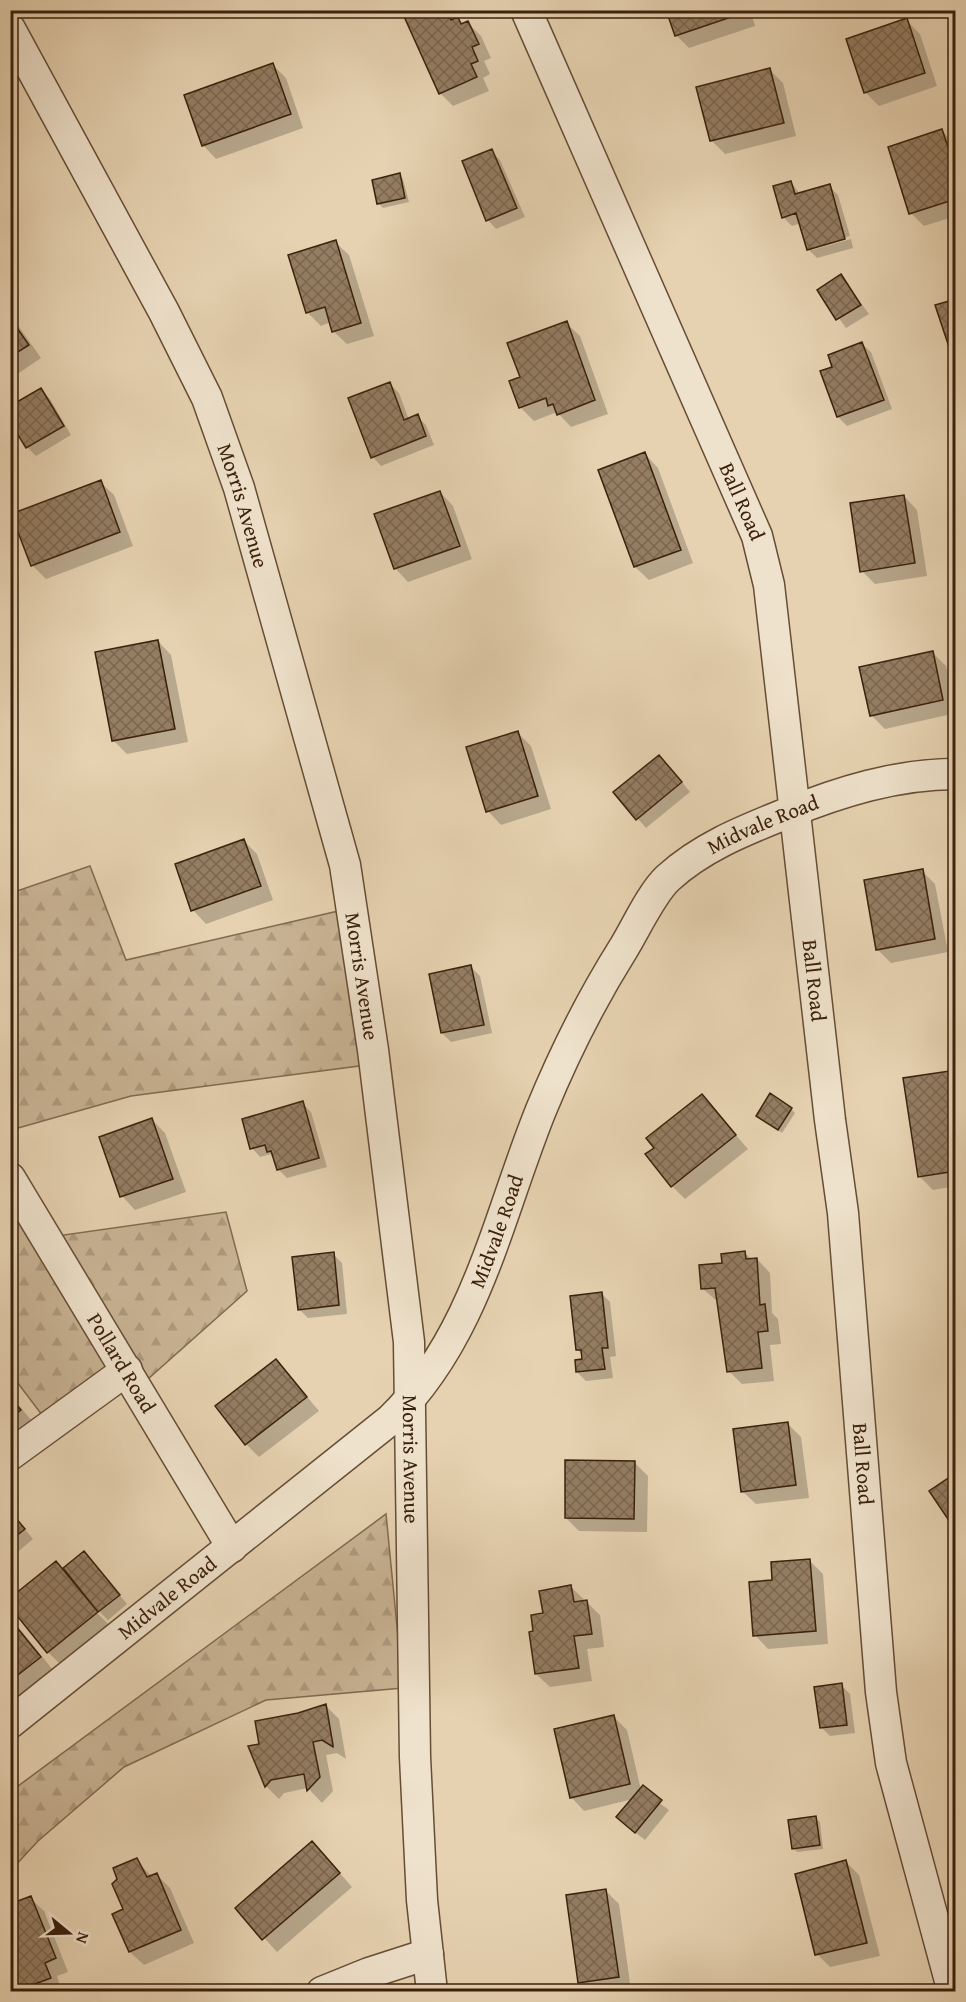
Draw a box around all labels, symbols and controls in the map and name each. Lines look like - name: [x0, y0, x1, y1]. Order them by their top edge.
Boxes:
- street label: Morris Avenue: [209, 439, 277, 572]
- street label: Ball Road: [712, 458, 773, 546]
- street label: Midvale Road: [701, 786, 823, 862]
- street label: Morris Avenue: [337, 910, 387, 1042]
- street label: Ball Road: [795, 938, 835, 1024]
- street label: Midvale Road: [461, 1169, 531, 1293]
- street label: Pollard Road: [80, 1307, 164, 1419]
- street label: Morris Avenue: [395, 1395, 428, 1524]
- street label: Ball Road: [845, 1422, 882, 1507]
- street label: Midvale Road: [111, 1548, 224, 1646]
- north arrow: [39, 1903, 99, 1963]
- text: N: [70, 1929, 96, 1947]

